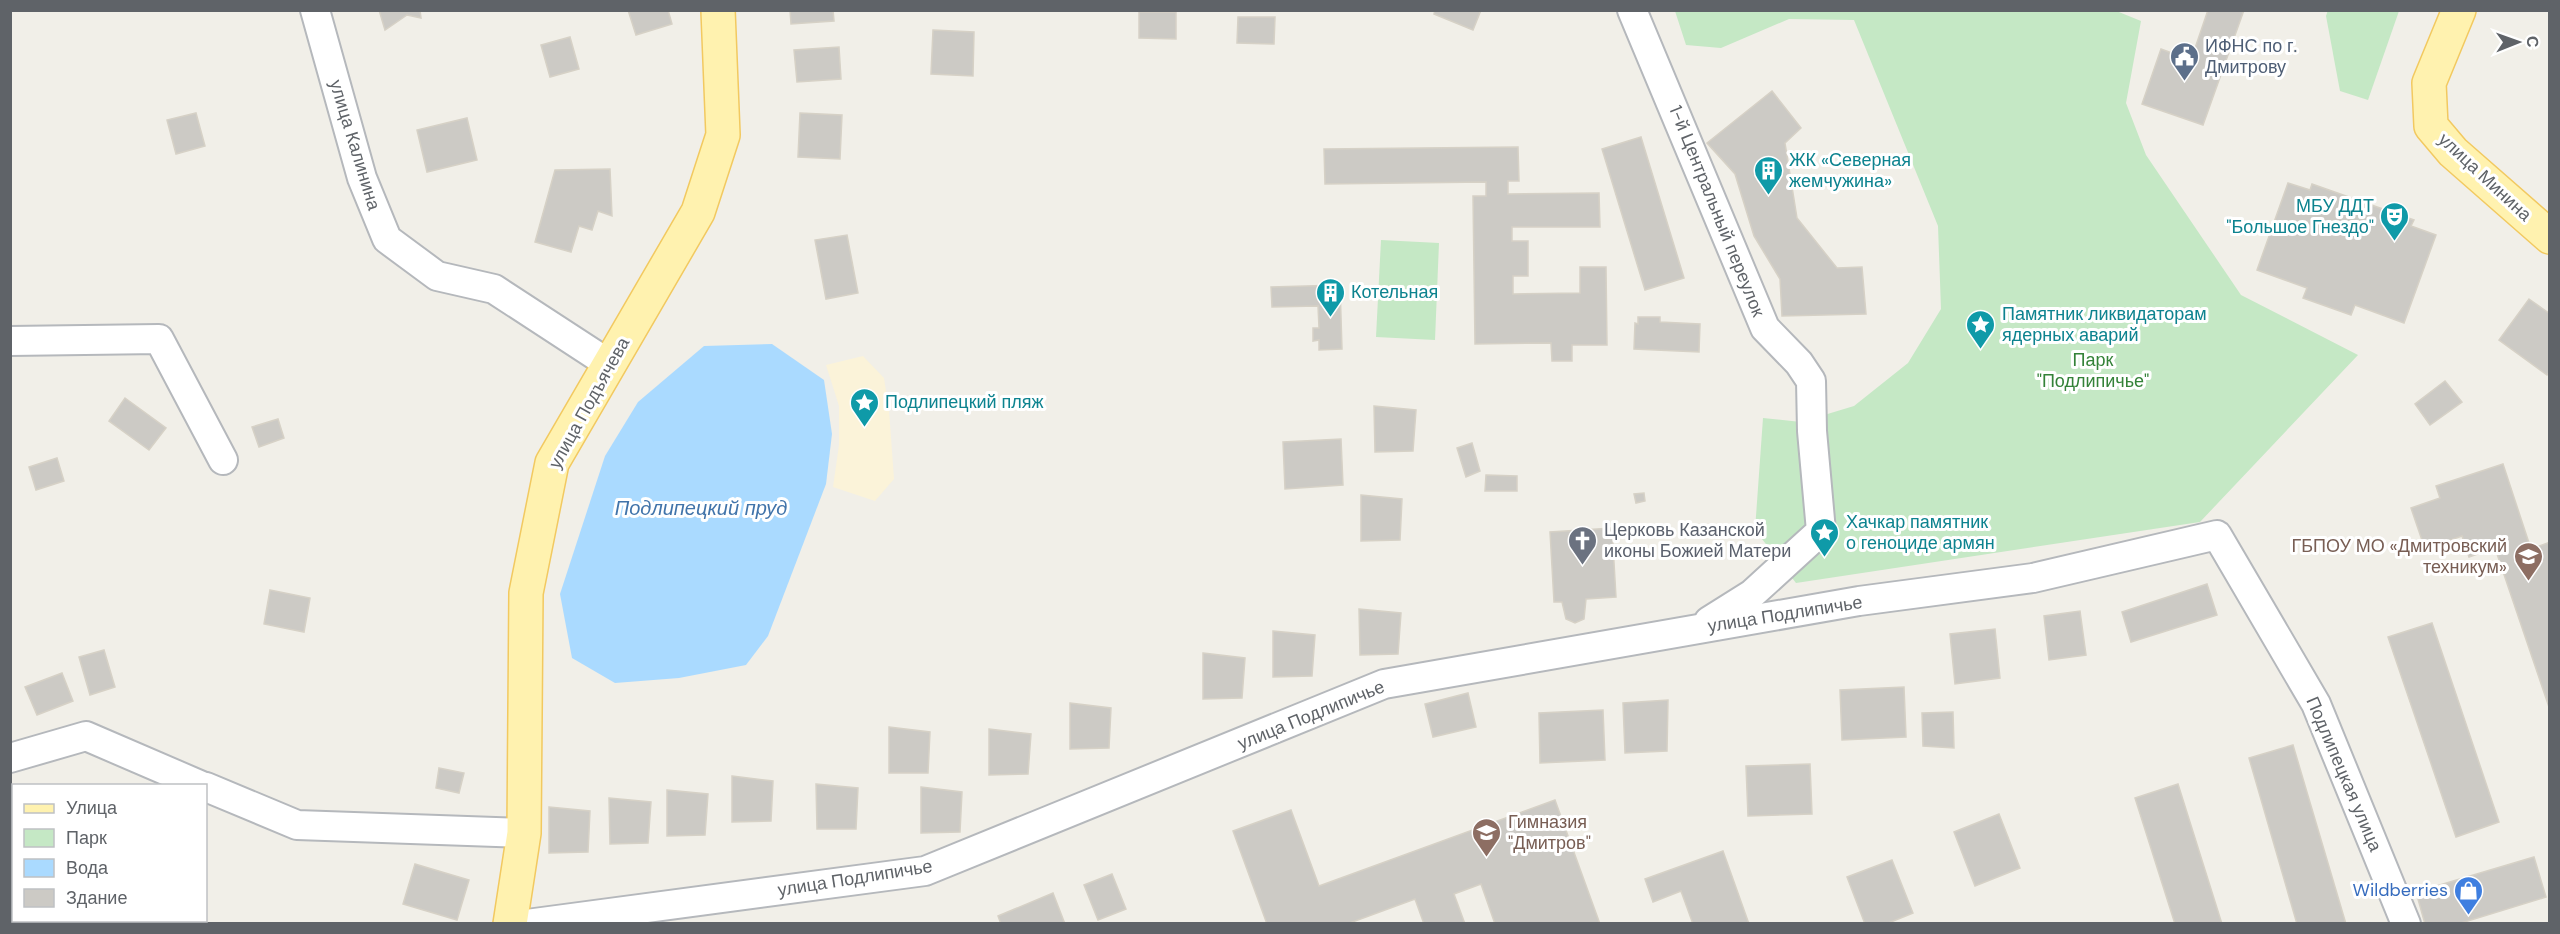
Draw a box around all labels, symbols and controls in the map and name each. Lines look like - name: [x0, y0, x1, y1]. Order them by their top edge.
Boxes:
- north arrow: [2488, 12, 2548, 72]
- place label: ИФНС по г. Дмитрову: [2205, 34, 2297, 79]
- text: С: [2522, 36, 2543, 48]
- public building icon: ИФНС по г. Дмитрову: [2168, 40, 2200, 82]
- street label: улица Калинина: [324, 77, 387, 214]
- street label: 1-й Центральный переулок: [1664, 102, 1771, 320]
- street label: улица Минина: [2433, 128, 2538, 227]
- place label: ЖК «Северная жемчужина»: [1789, 148, 1911, 193]
- building icon: ЖК «Северная жемчужина»: [1752, 154, 1784, 196]
- place label: МБУ ДДТ "Большое Гнездо": [2226, 194, 2374, 239]
- theatre icon: МБУ ДДТ "Большое Гнездо": [2379, 200, 2411, 242]
- building icon: Котельная: [1314, 276, 1346, 318]
- place label: Котельная: [1351, 280, 1438, 304]
- place label: Памятник ликвидаторам ядерных аварий: [2002, 302, 2207, 347]
- place icon: Памятник ликвидаторам ядерных аварий: [1965, 308, 1997, 350]
- street label: улица Подъячева: [543, 332, 636, 473]
- park label: Парк "Подлипичье": [2037, 348, 2149, 393]
- place icon: Подлипецкий пляж: [848, 386, 880, 428]
- place label: Подлипецкий пляж: [885, 390, 1044, 414]
- water label: Подлипецкий пруд: [615, 495, 787, 521]
- place label: Хачкар памятник о геноциде армян: [1846, 510, 1995, 555]
- place icon: Хачкар памятник о геноциде армян: [1809, 516, 1841, 558]
- place label: Церковь Казанской иконы Божией Матери: [1604, 518, 1791, 563]
- church icon: Церковь Казанской иконы Божией Матери: [1567, 524, 1599, 566]
- place label: ГБПОУ МО «Дмитровский техникум»: [2292, 534, 2507, 579]
- school or university icon: ГБПОУ МО «Дмитровский техникум»: [2512, 540, 2544, 582]
- street label: улица Подлипичье: [1706, 590, 1864, 638]
- street label: улица Подлипичье: [1234, 675, 1388, 755]
- street label: Подлипецкая улица: [2301, 693, 2388, 856]
- legend: [12, 784, 207, 922]
- text: Улица: [66, 796, 118, 820]
- place label: Гимназия "Дмитров": [1508, 810, 1591, 855]
- school or university icon: Гимназия "Дмитров": [1471, 816, 1503, 858]
- text: Парк: [66, 826, 107, 850]
- street label: улица Подлипичье: [776, 854, 934, 902]
- text: Вода: [66, 856, 109, 880]
- shop icon: Wildberries: [2453, 874, 2485, 916]
- place label: Wildberries: [2353, 878, 2448, 902]
- text: Здание: [66, 886, 127, 910]

